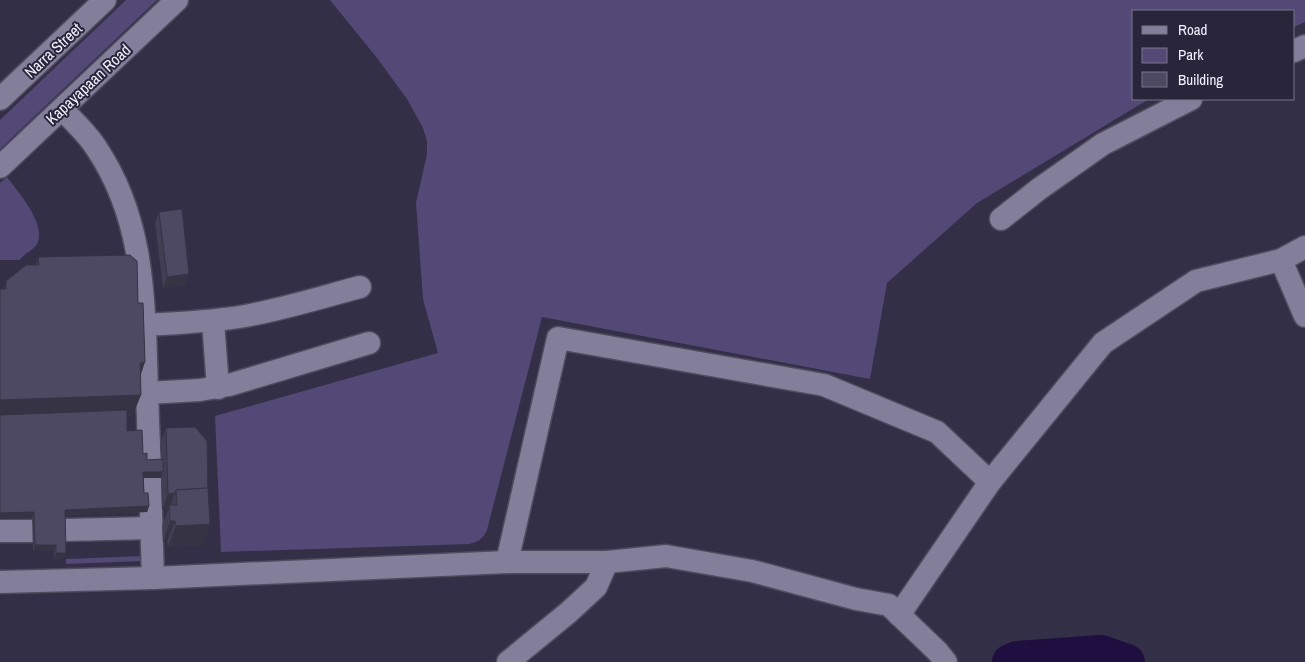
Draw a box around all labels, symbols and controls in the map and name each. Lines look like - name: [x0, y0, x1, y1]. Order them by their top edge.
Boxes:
- legend: [1132, 10, 1295, 100]
- street label: Narra Street: [19, 17, 87, 82]
- text: Road: [1178, 19, 1207, 40]
- street label: Kapayapaan Road: [41, 39, 135, 129]
- text: Park: [1178, 44, 1204, 65]
- text: Building: [1178, 69, 1223, 90]

